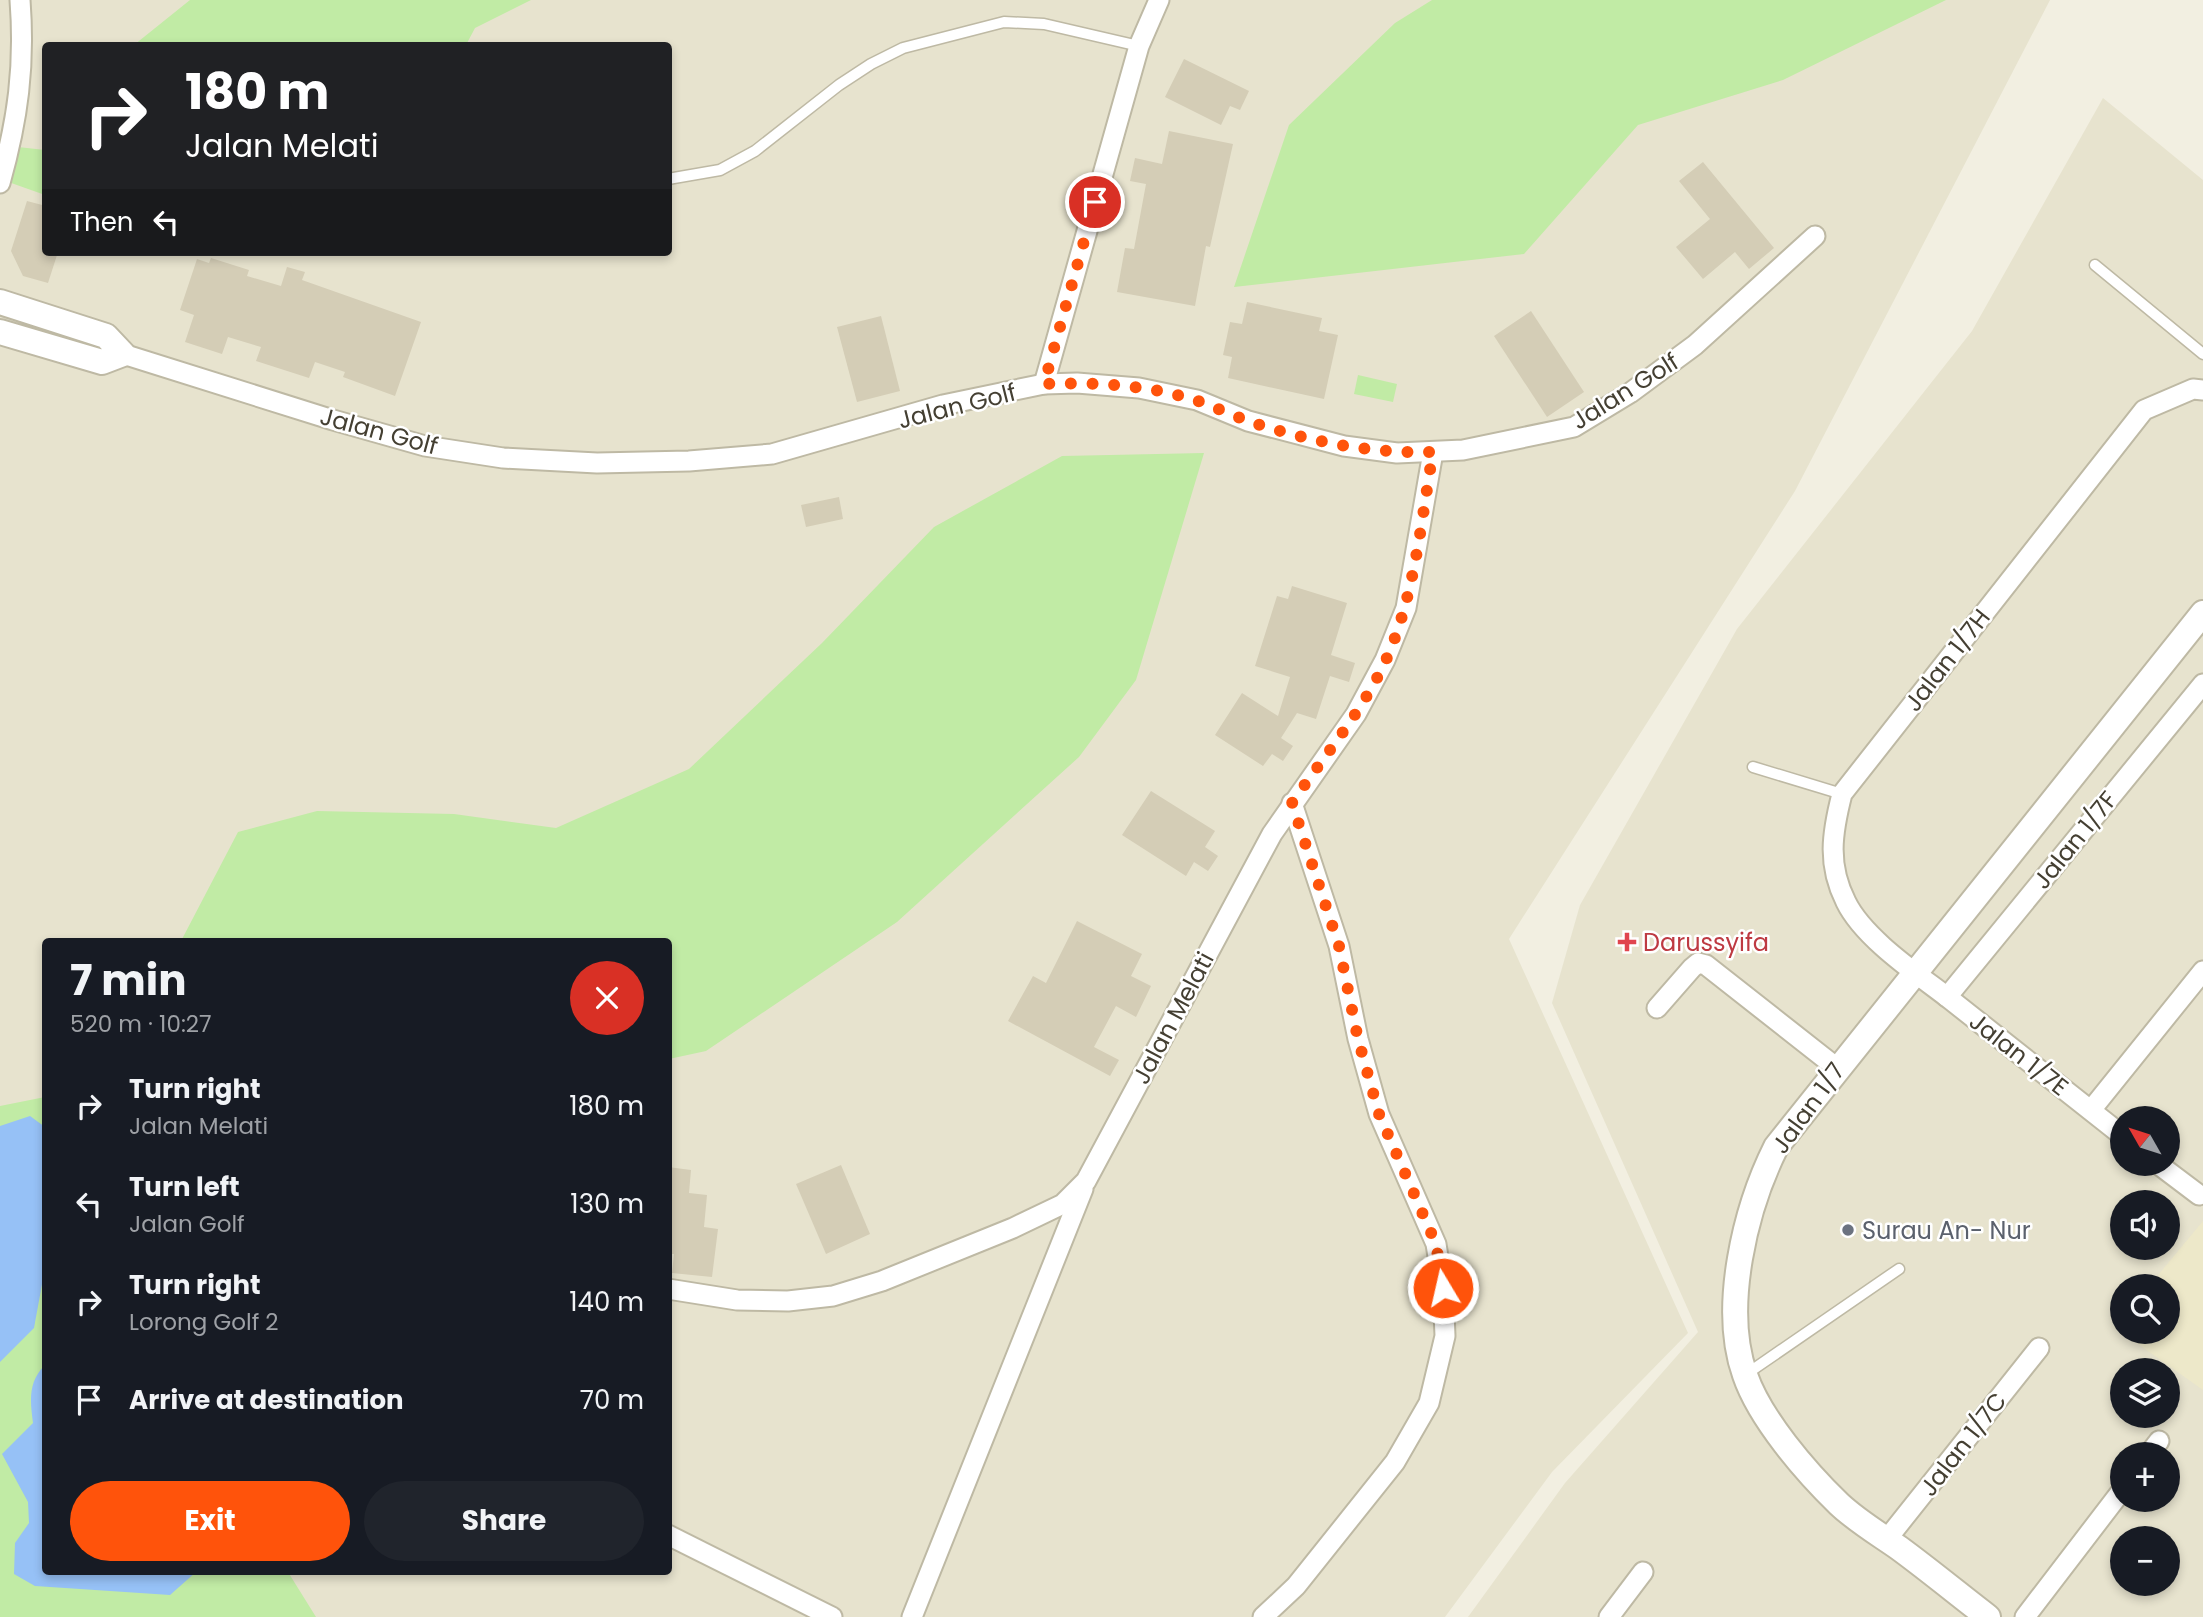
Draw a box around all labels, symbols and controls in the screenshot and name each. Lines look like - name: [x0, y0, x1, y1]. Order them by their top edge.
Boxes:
- text: 180 m: [185, 58, 329, 126]
- icon: right: [70, 70, 161, 161]
- text: Jalan Melati: [185, 123, 379, 168]
- pin: [1065, 172, 1125, 232]
- icon: arrive: [1076, 183, 1114, 221]
- icon: left: [147, 203, 185, 241]
- text: Then: [70, 204, 133, 240]
- street label: Jalan Golf: [1565, 345, 1685, 437]
- street label: Jalan Golf: [894, 375, 1020, 437]
- street label: Jalan Golf: [316, 399, 442, 463]
- street label: Jalan 1/7H: [1897, 602, 1997, 718]
- street label: Jalan 1/7F: [2025, 784, 2125, 896]
- place label: Darussyifa: [1643, 926, 1769, 959]
- marker: Darussyifa: [1617, 932, 1637, 952]
- street label: Jalan Melati: [1124, 946, 1222, 1090]
- text: 7 min: [70, 951, 187, 1010]
- button: close: [570, 961, 644, 1035]
- street label: Jalan 1/7E: [1963, 1005, 2075, 1103]
- text: 520 m · 10:27: [70, 1008, 212, 1040]
- street label: Jalan 1/7: [1764, 1056, 1852, 1160]
- text: Turn right: [129, 1071, 261, 1107]
- icon: right: [70, 1087, 108, 1125]
- text: 180 m: [569, 1088, 644, 1124]
- north arrow: [2110, 1106, 2180, 1176]
- map controls: [2110, 1106, 2180, 1596]
- text: Jalan Melati: [129, 1110, 268, 1142]
- text: Turn left: [129, 1169, 240, 1205]
- icon: left: [70, 1185, 108, 1223]
- text: 130 m: [570, 1186, 644, 1222]
- button: sound: [2110, 1190, 2180, 1260]
- text: Jalan Golf: [129, 1208, 245, 1240]
- place label: Surau An- Nur: [1862, 1214, 2031, 1247]
- marker: Surau An- Nur: [1840, 1222, 1856, 1238]
- position arrow: [1406, 1251, 1480, 1325]
- text: Turn right: [129, 1267, 261, 1303]
- button: search: [2110, 1274, 2180, 1344]
- icon: right: [70, 1283, 108, 1321]
- text: 140 m: [569, 1284, 644, 1320]
- text: Lorong Golf 2: [129, 1306, 279, 1338]
- button: layers: [2110, 1358, 2180, 1428]
- icon: arrive: [70, 1381, 108, 1419]
- text: Arrive at destination: [129, 1382, 404, 1418]
- text: 70 m: [580, 1382, 644, 1418]
- street label: Jalan 1/7C: [1912, 1385, 2014, 1503]
- button: +: [2110, 1442, 2180, 1512]
- button: Exit: [70, 1481, 350, 1561]
- button: Share: [364, 1481, 644, 1561]
- button: −: [2110, 1526, 2180, 1596]

